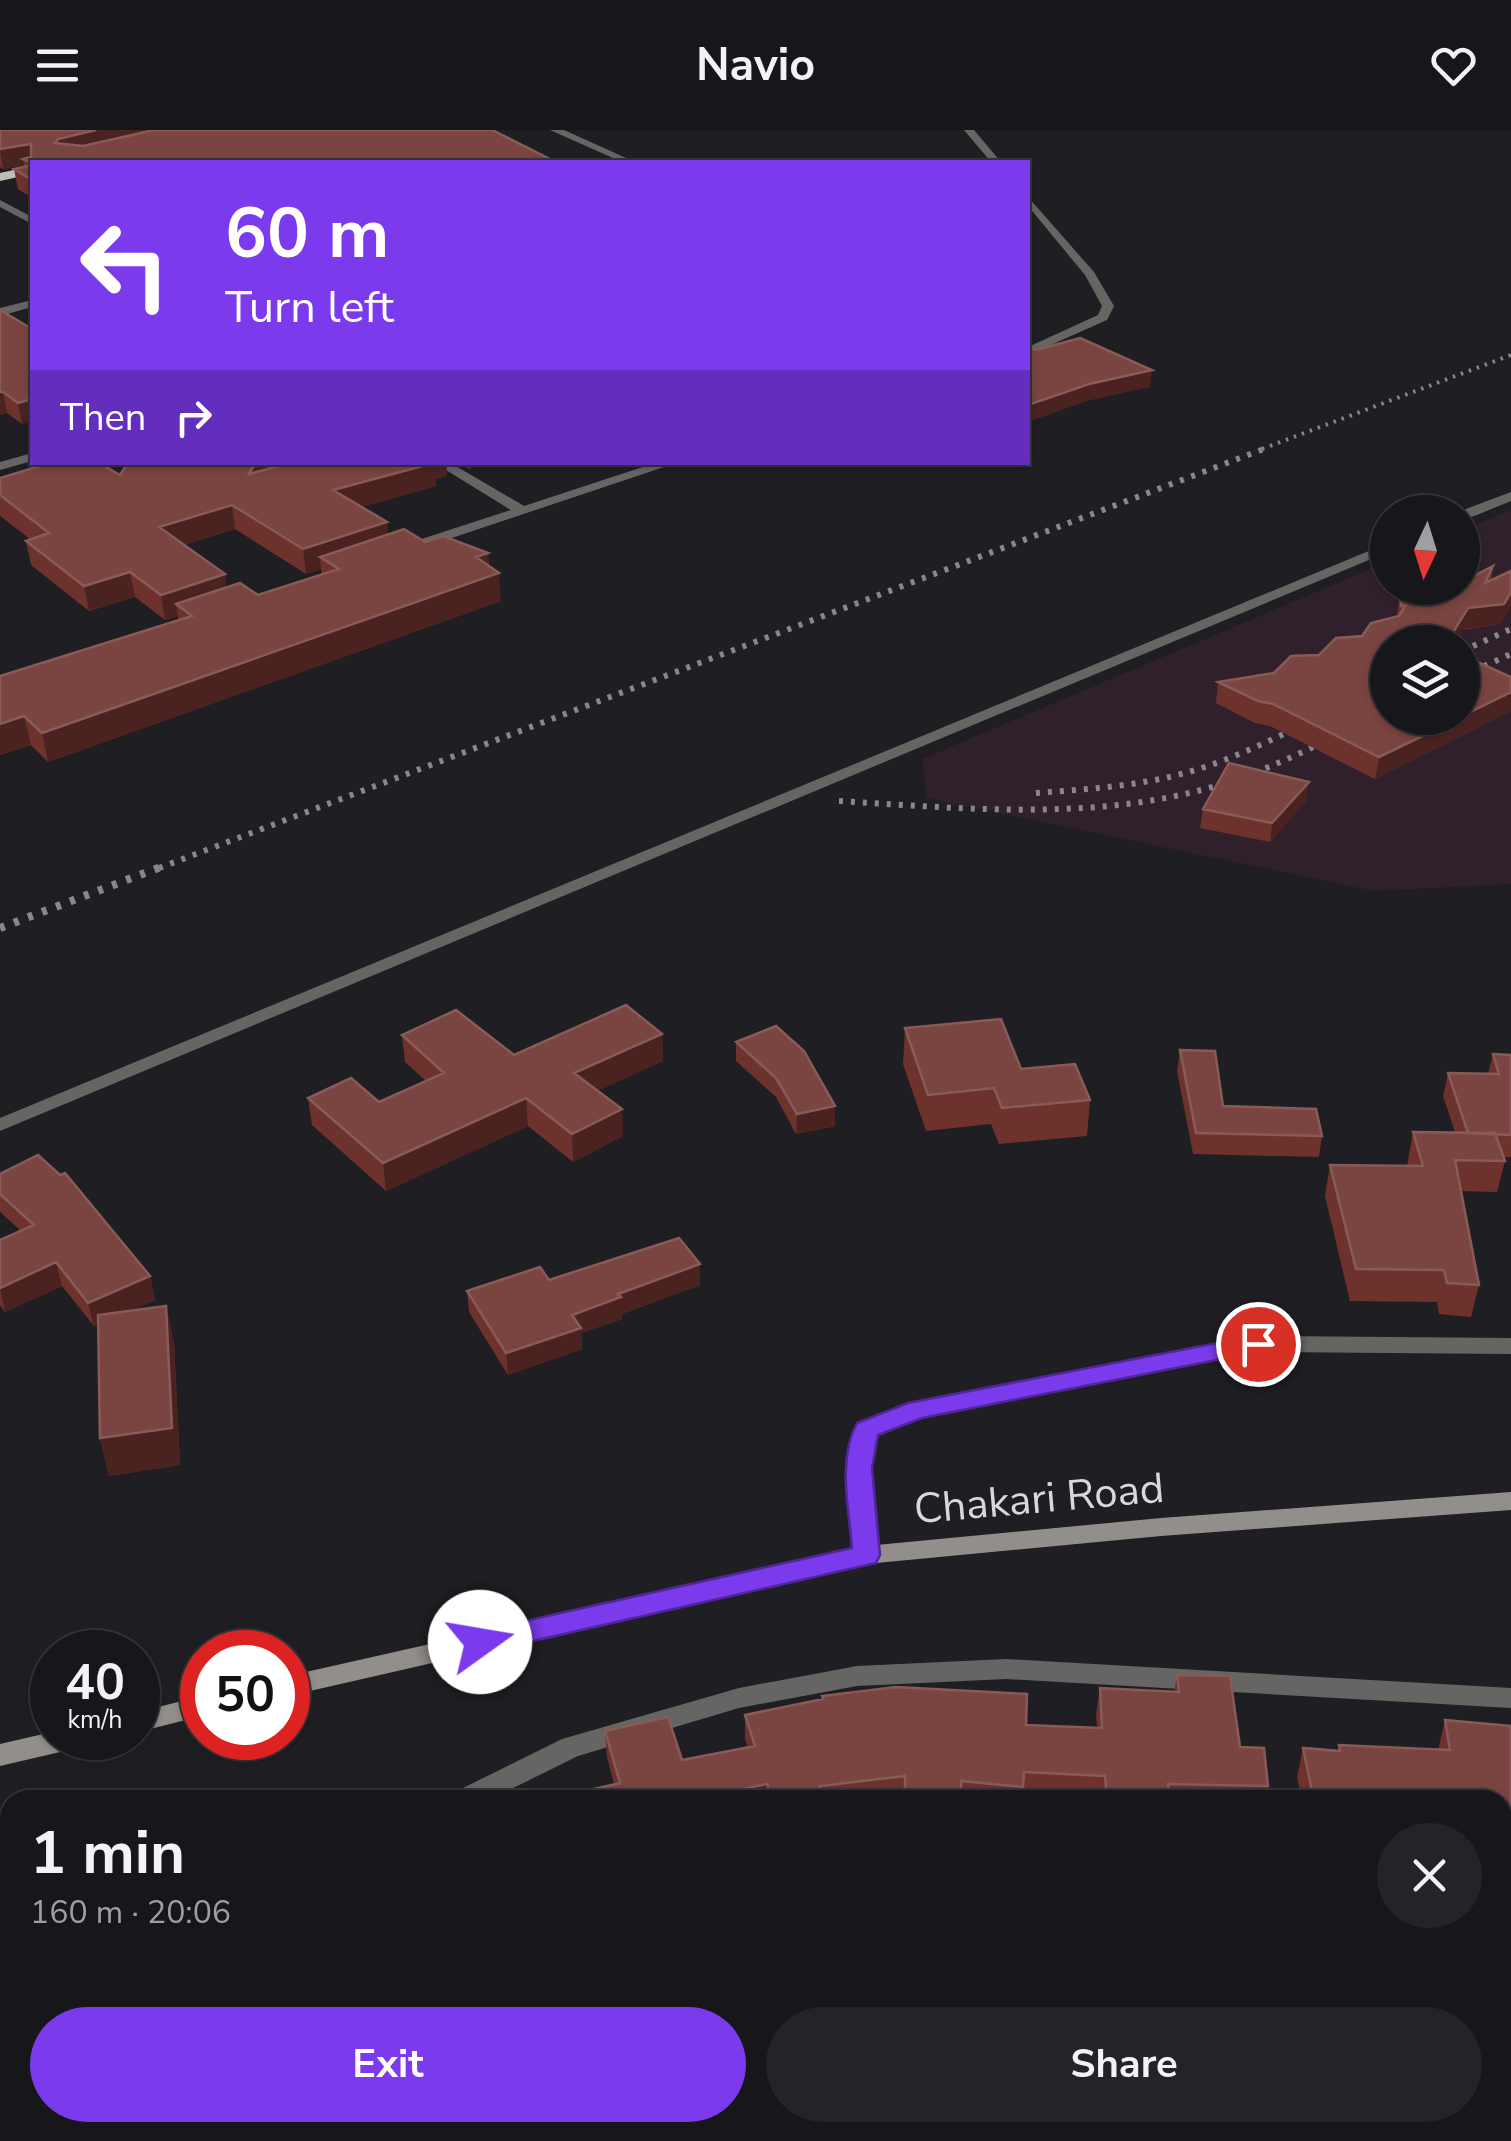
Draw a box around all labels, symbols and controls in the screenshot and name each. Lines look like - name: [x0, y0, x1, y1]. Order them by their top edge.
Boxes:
- text: Navio: [696, 35, 815, 96]
- icon: menu: [30, 38, 85, 93]
- icon: heart: [1426, 38, 1481, 93]
- text: 60 m: [225, 186, 389, 282]
- icon: left: [60, 200, 190, 330]
- text: Turn left: [225, 277, 394, 338]
- icon: right: [166, 390, 221, 445]
- text: Then: [60, 392, 146, 443]
- north arrow: [1370, 495, 1480, 605]
- map controls: [1370, 495, 1480, 735]
- button: layers: [1370, 625, 1480, 735]
- pin: [1216, 1302, 1301, 1387]
- icon: arrive: [1231, 1317, 1286, 1372]
- street label: Chakari Road: [912, 1460, 1166, 1538]
- position arrow: [428, 1590, 532, 1694]
- speed limit sign: 50: [180, 1630, 310, 1760]
- text: 40: [65, 1648, 125, 1717]
- text: km/h: [67, 1703, 123, 1737]
- text: 1 min: [30, 1812, 185, 1894]
- button: close: [1377, 1823, 1482, 1928]
- text: 160 m · 20:06: [30, 1891, 231, 1934]
- button: Exit: [30, 2007, 746, 2122]
- button: Share: [766, 2007, 1482, 2122]

